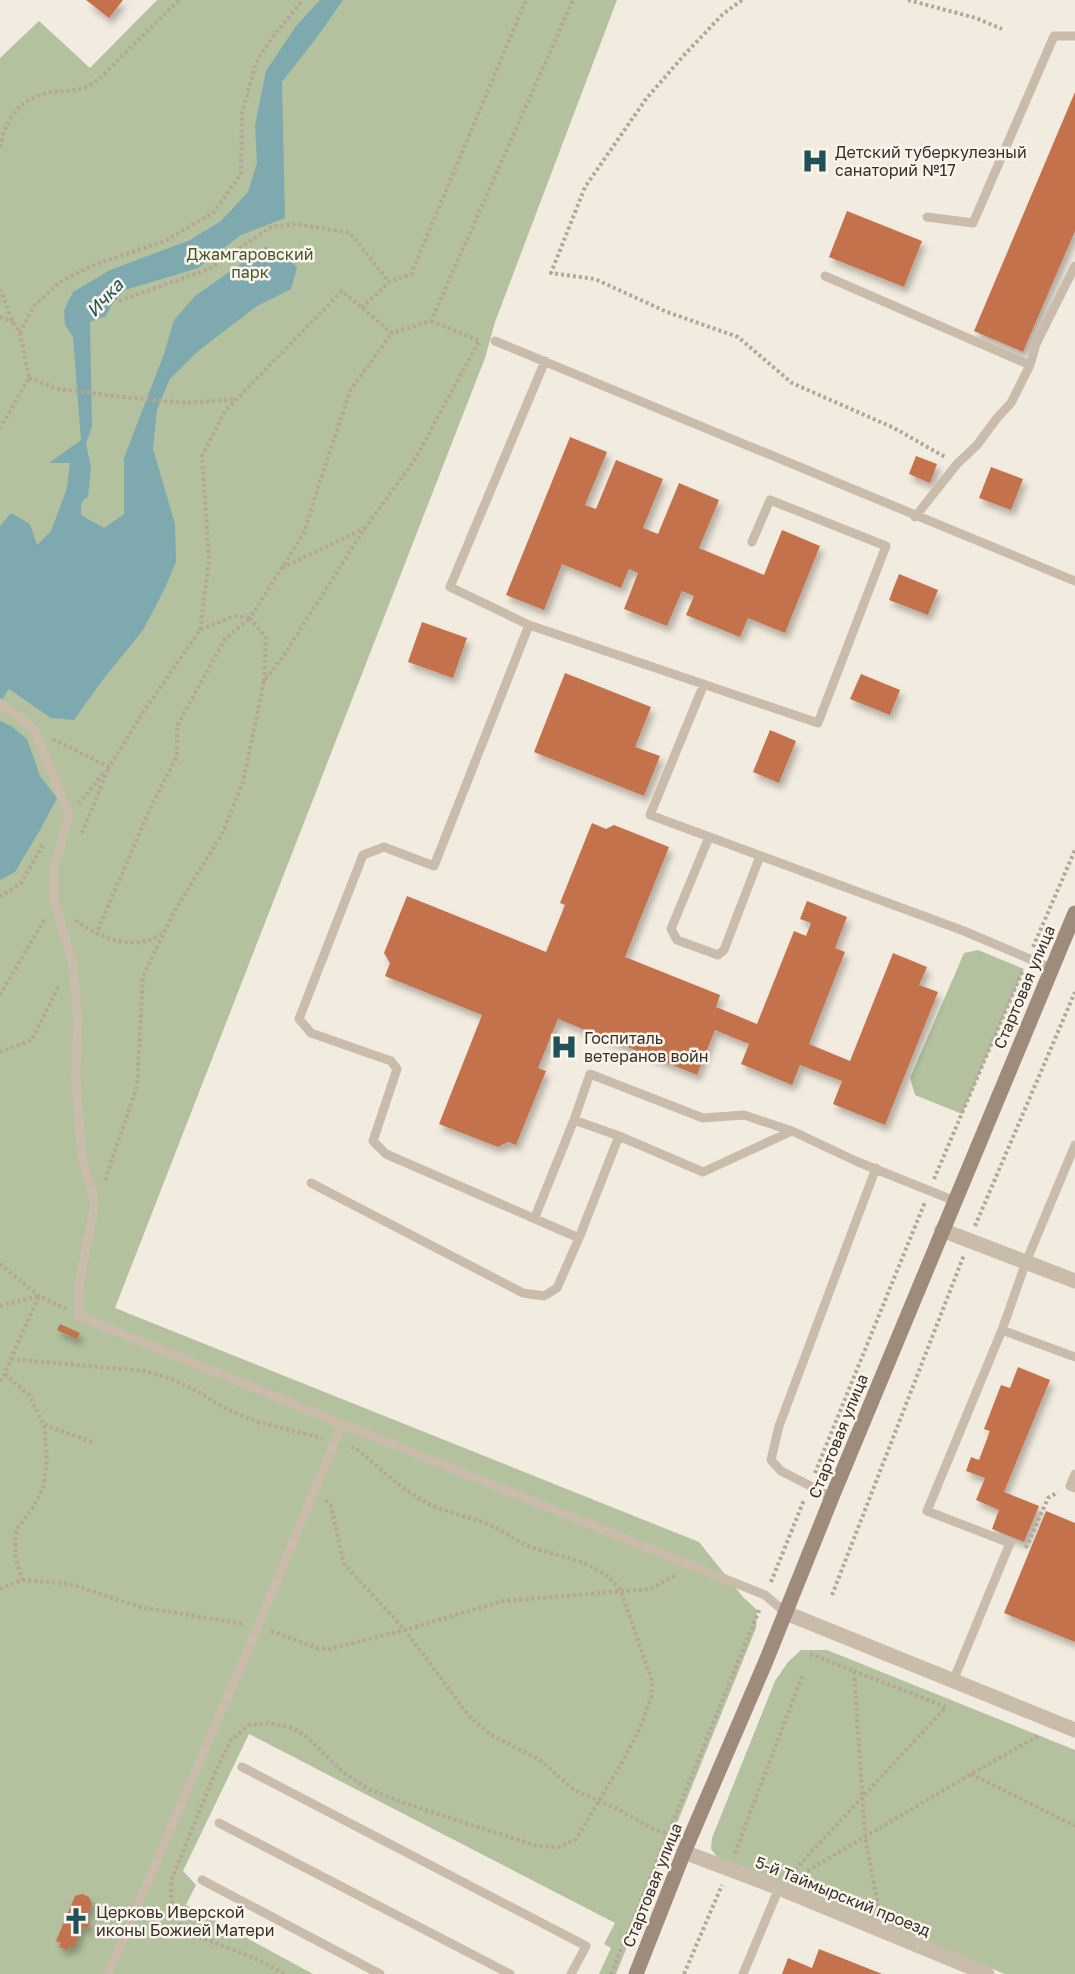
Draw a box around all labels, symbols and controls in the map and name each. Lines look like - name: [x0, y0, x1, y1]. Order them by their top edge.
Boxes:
- place label: Детский туберкулезный санаторий №17: [835, 142, 1027, 180]
- hospital icon: Детский туберкулезный санаторий №17: [800, 146, 830, 176]
- park label: Джамгаровский парк: [186, 244, 314, 282]
- water label: Ичка: [81, 273, 128, 321]
- street label: Стартовая улица: [989, 922, 1059, 1052]
- place label: Госпиталь ветеранов войн: [584, 1028, 709, 1066]
- hospital icon: Госпиталь ветеранов войн: [549, 1032, 579, 1062]
- street label: Стартовая улица: [804, 1371, 872, 1501]
- street label: Стартовая улица: [618, 1820, 686, 1950]
- street label: 5-й Таймырский проезд: [752, 1852, 934, 1940]
- place label: Церковь Иверской иконы Божией Матери: [96, 1902, 274, 1940]
- church icon: Церковь Иверской иконы Божией Матери: [61, 1906, 91, 1936]

